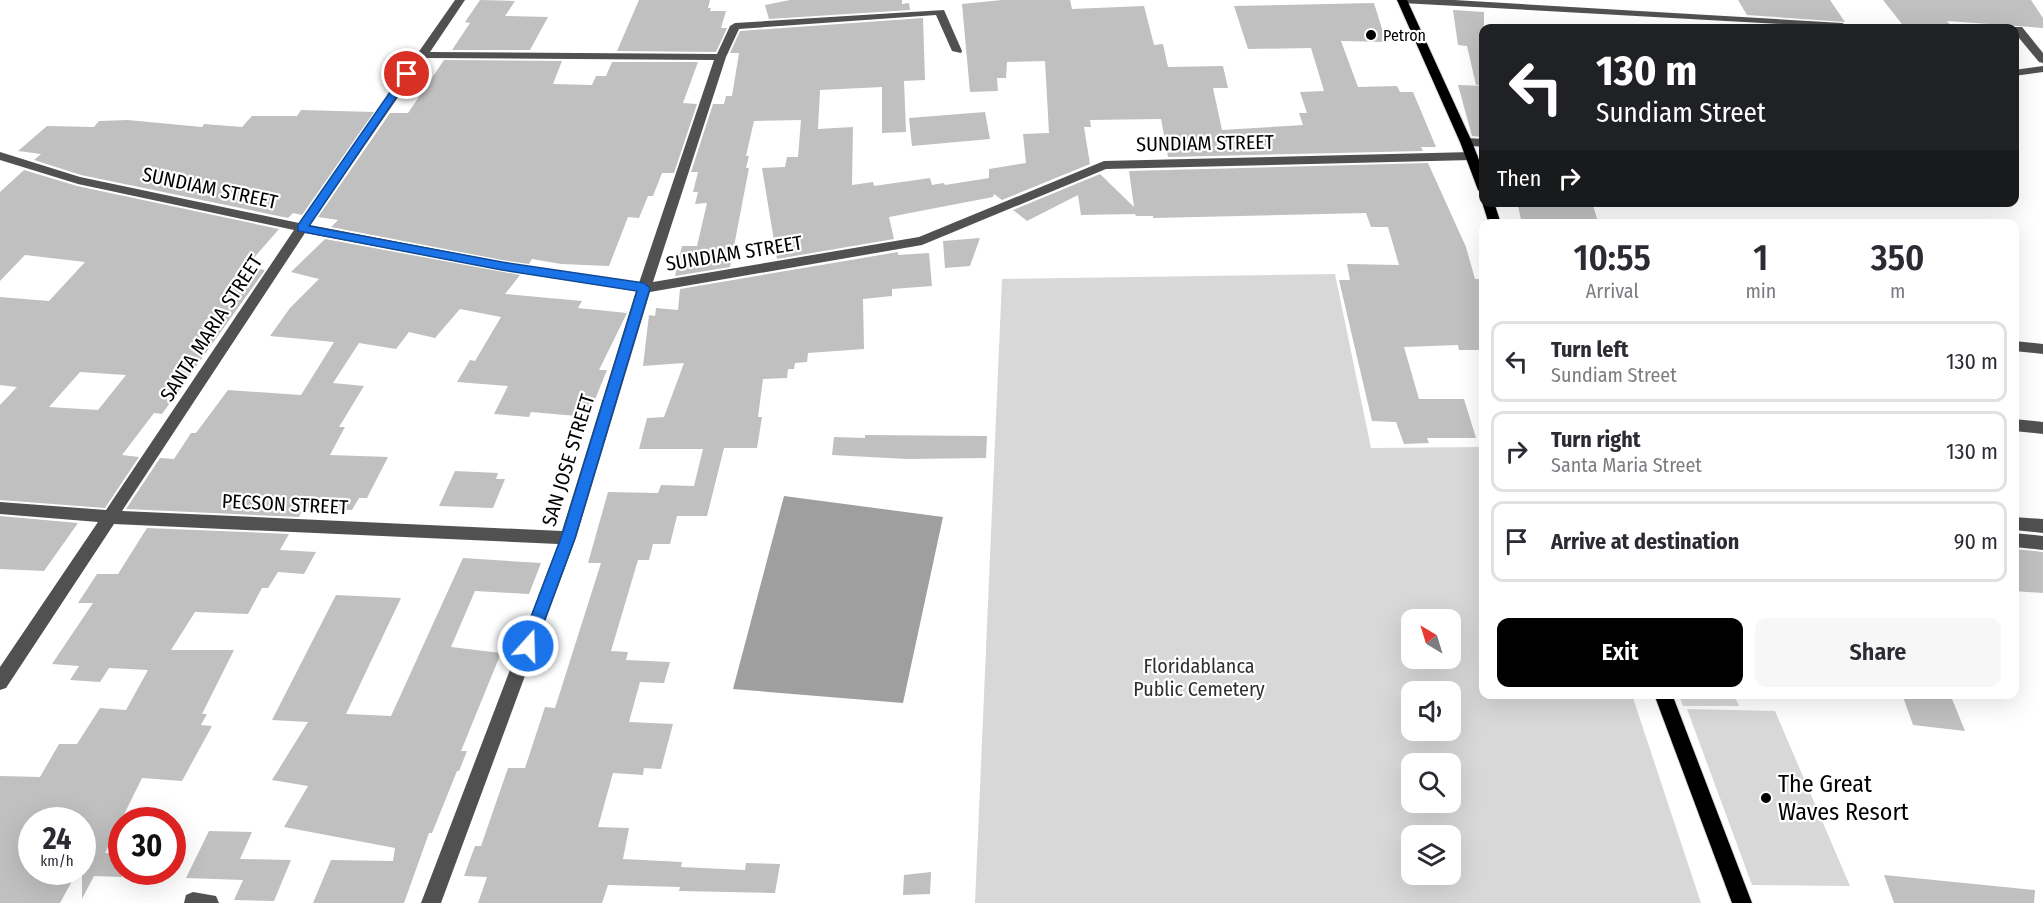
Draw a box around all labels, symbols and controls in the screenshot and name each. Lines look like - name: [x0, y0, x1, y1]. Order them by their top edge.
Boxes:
- place label: Petron: [1383, 26, 1426, 45]
- marker: Petron: [1364, 28, 1378, 42]
- text: 130 m: [1596, 46, 1697, 96]
- pin: [381, 48, 432, 99]
- icon: left: [1497, 48, 1575, 126]
- icon: arrive: [390, 57, 423, 90]
- text: Sundiam Street: [1596, 97, 1766, 129]
- street label: SUNDIAM STREET: [1136, 130, 1275, 156]
- street label: SUNDIAM STREET: [140, 162, 281, 214]
- icon: right: [1553, 162, 1586, 195]
- text: Then: [1497, 165, 1541, 192]
- street label: SUNDIAM STREET: [664, 230, 805, 276]
- text: 10:55: [1573, 236, 1651, 280]
- text: 1: [1753, 236, 1768, 280]
- text: 350: [1871, 236, 1924, 280]
- street label: SANTA MARIA STREET: [155, 250, 268, 406]
- text: Arrival: [1586, 279, 1639, 303]
- text: min: [1745, 279, 1776, 303]
- text: m: [1890, 279, 1905, 303]
- text: Turn left: [1551, 336, 1629, 363]
- icon: left: [1500, 345, 1533, 378]
- text: 130 m: [1946, 348, 1998, 375]
- text: Sundiam Street: [1551, 363, 1677, 387]
- street label: SAN JOSE STREET: [537, 390, 600, 529]
- text: Turn right: [1551, 426, 1640, 453]
- icon: right: [1500, 435, 1533, 468]
- text: 130 m: [1946, 438, 1998, 465]
- text: Santa Maria Street: [1551, 453, 1702, 477]
- street label: PECSON STREET: [221, 489, 350, 519]
- icon: arrive: [1500, 525, 1533, 558]
- text: Arrive at destination: [1551, 528, 1739, 555]
- text: 90 m: [1954, 528, 1998, 555]
- north arrow: [1401, 609, 1461, 669]
- map controls: [1401, 609, 1461, 885]
- position arrow: [496, 614, 560, 678]
- button: Exit: [1497, 618, 1743, 687]
- button: Share: [1755, 618, 2001, 687]
- park label: Floridablanca Public Cemetery: [1133, 654, 1265, 701]
- button: sound: [1401, 681, 1461, 741]
- button: search: [1401, 753, 1461, 813]
- place label: The Great Waves Resort: [1778, 770, 1909, 826]
- marker: The Great Waves Resort: [1759, 791, 1773, 805]
- speed limit sign: 30: [108, 807, 186, 885]
- text: 24: [43, 821, 71, 857]
- button: layers: [1401, 825, 1461, 885]
- text: km/h: [40, 852, 74, 870]

